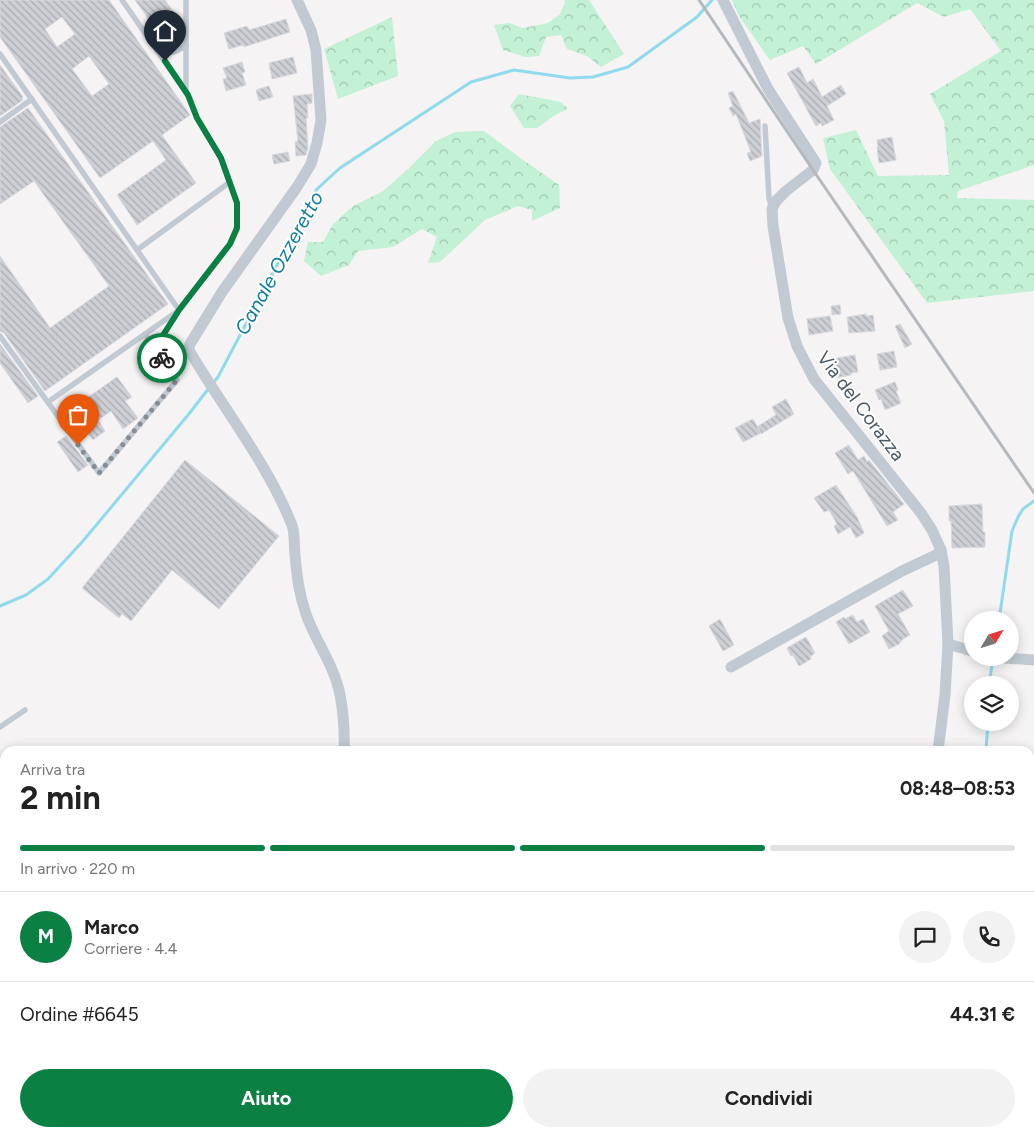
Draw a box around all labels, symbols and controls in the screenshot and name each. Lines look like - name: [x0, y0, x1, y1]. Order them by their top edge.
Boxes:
- pin: [144, 10, 186, 61]
- icon: home: [151, 17, 179, 45]
- water label: Canale Ozzeretto: [230, 187, 329, 339]
- courier: [137, 333, 187, 383]
- icon: bike: [148, 344, 176, 372]
- street label: Via del Corazza: [812, 347, 910, 465]
- pin: [57, 394, 99, 445]
- icon: bag: [64, 401, 92, 429]
- north arrow: [964, 611, 1019, 666]
- map controls: [964, 611, 1019, 731]
- button: layers: [964, 676, 1019, 731]
- text: Arriva tra: [20, 760, 85, 779]
- text: 08:48–08:53: [900, 777, 1015, 800]
- text: 2 min: [20, 779, 101, 817]
- text: In arrivo · 220 m: [20, 859, 135, 878]
- button: chat: [899, 911, 951, 963]
- button: phone: [963, 911, 1015, 963]
- text: Marco: [84, 916, 139, 939]
- text: M: [38, 925, 54, 948]
- text: Corriere · 4.4: [84, 939, 177, 958]
- text: Ordine #6645: [20, 1003, 139, 1026]
- text: 44.31 €: [950, 1003, 1015, 1026]
- button: Aiuto: [20, 1069, 513, 1127]
- button: Condividi: [523, 1069, 1015, 1127]

